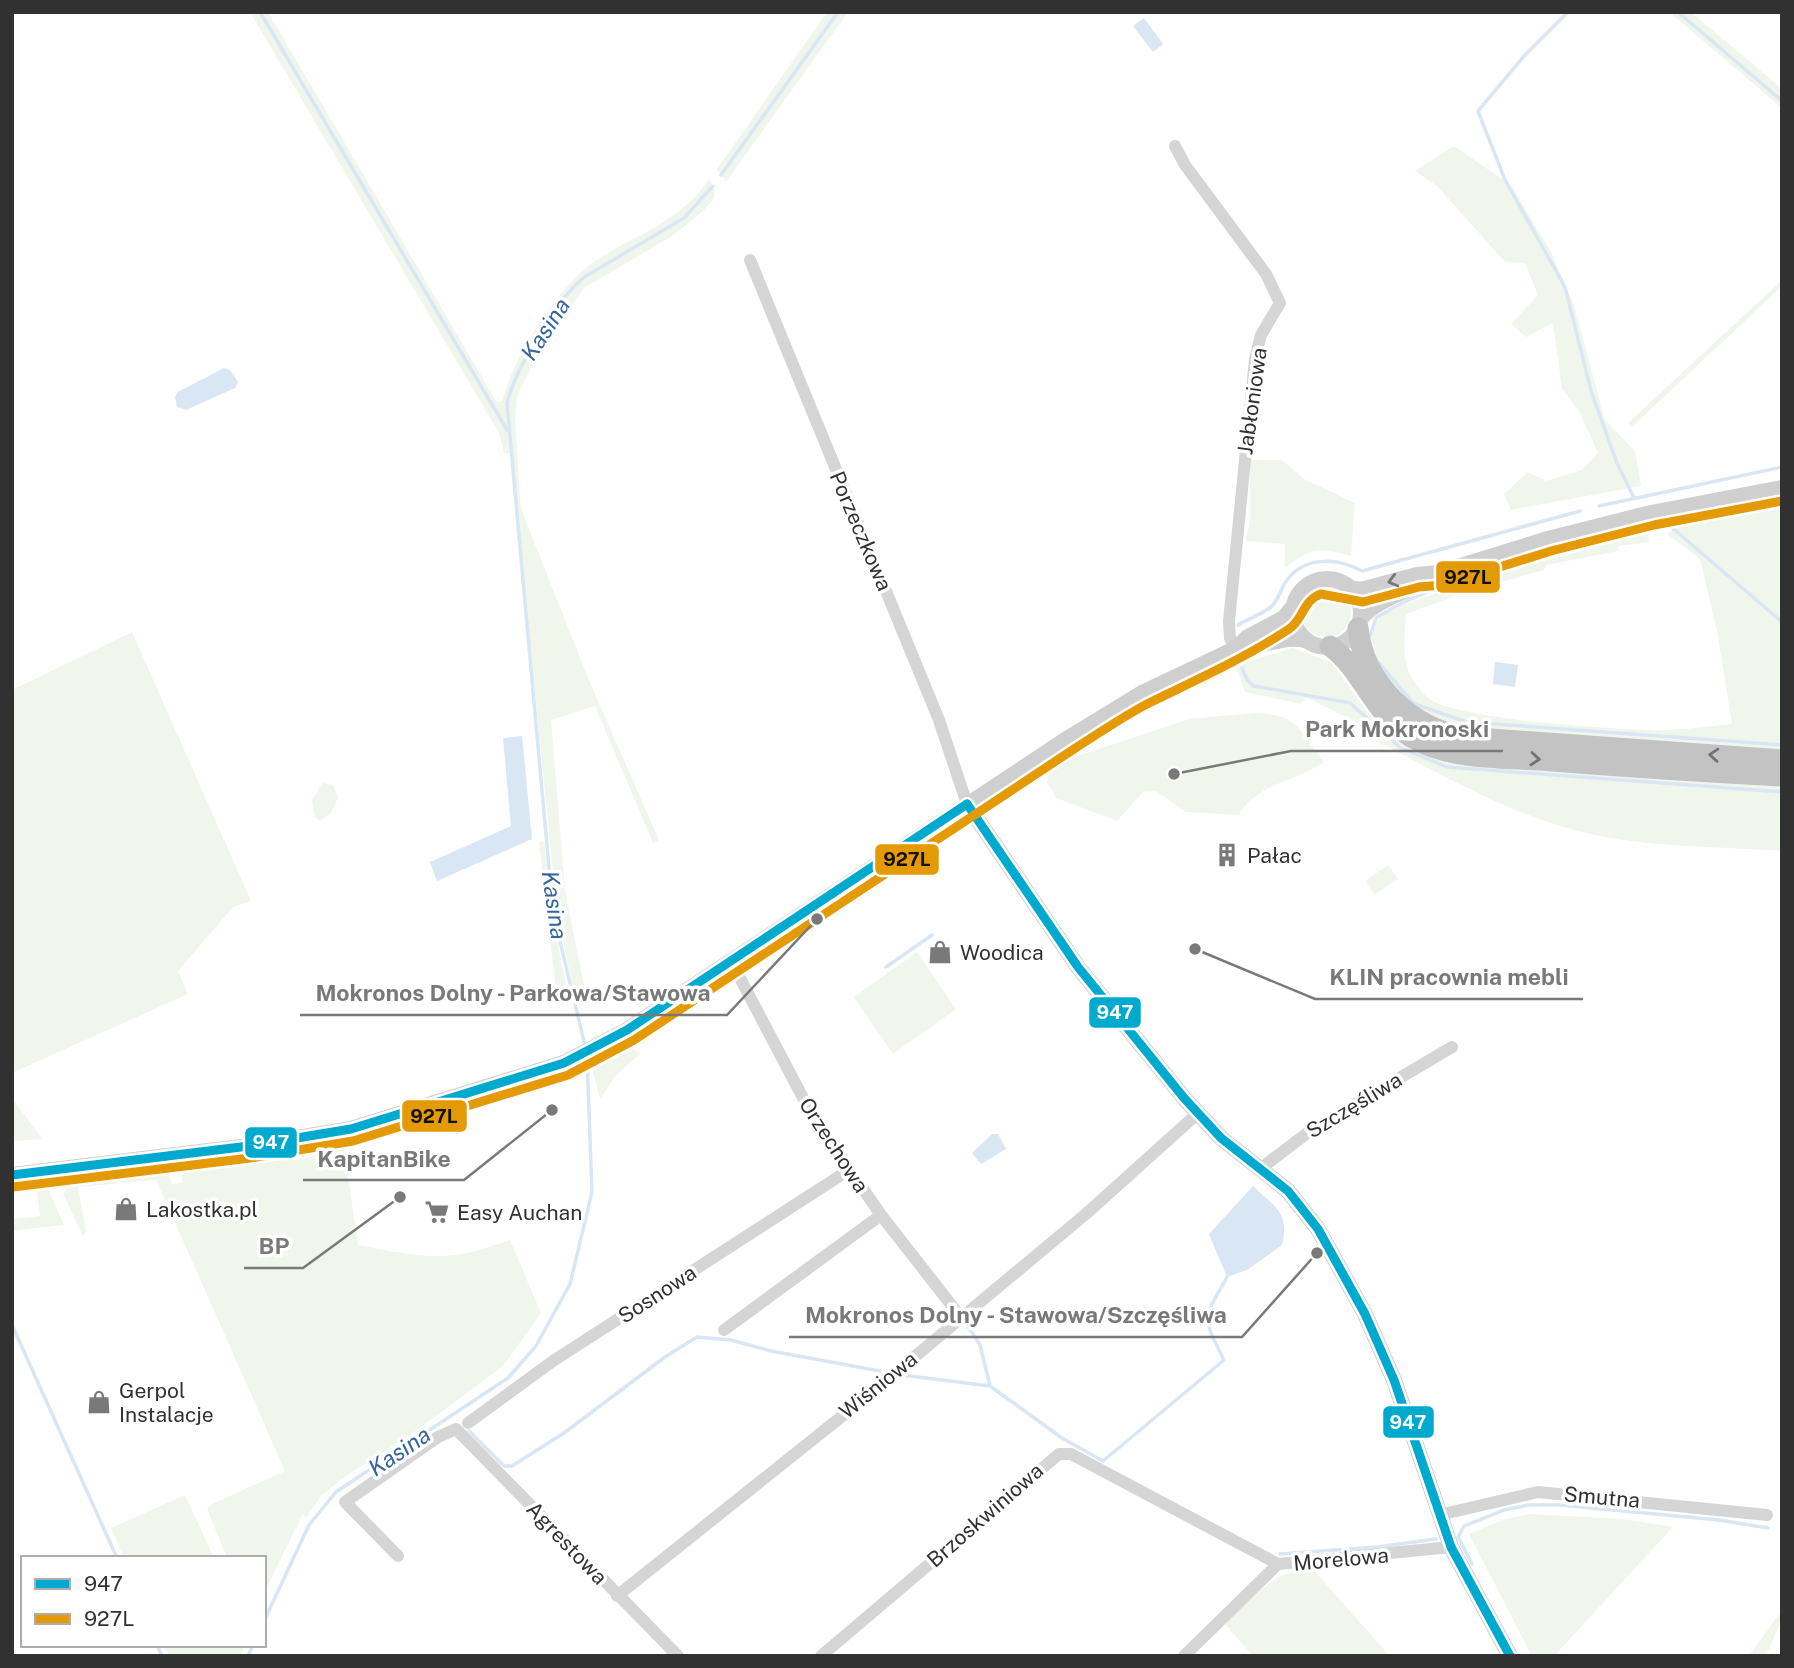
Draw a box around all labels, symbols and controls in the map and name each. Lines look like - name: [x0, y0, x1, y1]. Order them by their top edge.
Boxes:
- water label: Kasina: [515, 293, 575, 365]
- street label: Jabłoniowa: [1232, 346, 1272, 456]
- street label: Porzeczkowa: [825, 467, 897, 595]
- line badge: 927L: [1435, 560, 1501, 594]
- text: 927L: [1444, 566, 1492, 588]
- one-way arrow: [1387, 573, 1399, 587]
- callout: Park Mokronoski: [1291, 707, 1503, 751]
- text: Park Mokronoski: [1305, 715, 1489, 742]
- one-way arrow: [1708, 748, 1719, 763]
- one-way arrow: [1530, 751, 1541, 766]
- building icon: Pałac: [1213, 841, 1241, 869]
- line badge: 927L: [874, 843, 940, 876]
- place label: Pałac: [1247, 843, 1302, 868]
- text: 927L: [883, 848, 931, 870]
- water label: Kasina: [537, 869, 573, 941]
- shop icon: Woodica: [926, 938, 954, 966]
- place label: Woodica: [960, 940, 1044, 965]
- callout: KLIN pracownia mebli: [1315, 955, 1583, 999]
- text: KLIN pracownia mebli: [1329, 963, 1569, 990]
- callout: Mokronos Dolny - Parkowa/Stawowa: [300, 971, 727, 1015]
- text: Mokronos Dolny - Parkowa/Stawowa: [315, 979, 711, 1006]
- line badge: 947: [1088, 996, 1142, 1029]
- text: 947: [1097, 1001, 1134, 1023]
- street label: Szczęśliwa: [1302, 1067, 1406, 1143]
- street label: Orzechowa: [794, 1093, 874, 1197]
- line badge: 927L: [401, 1099, 468, 1133]
- text: 927L: [410, 1105, 458, 1127]
- line badge: 947: [244, 1126, 298, 1159]
- text: 947: [253, 1131, 290, 1153]
- callout: KapitanBike: [303, 1136, 464, 1180]
- text: KapitanBike: [317, 1145, 451, 1172]
- shop icon: Lakostka.pl: [112, 1195, 140, 1223]
- place label: Lakostka.pl: [146, 1197, 258, 1222]
- supermarket icon: Easy Auchan: [423, 1198, 451, 1226]
- place label: Easy Auchan: [457, 1200, 582, 1225]
- callout: BP: [244, 1224, 303, 1268]
- text: BP: [258, 1232, 290, 1259]
- street label: Sosnowa: [613, 1260, 701, 1328]
- callout: Mokronos Dolny - Stawowa/Szczęśliwa: [789, 1293, 1242, 1337]
- text: Mokronos Dolny - Stawowa/Szczęśliwa: [805, 1301, 1227, 1328]
- street label: Wiśniowa: [834, 1346, 922, 1424]
- place label: Gerpol Instalacje: [119, 1378, 214, 1427]
- shop icon: Gerpol Instalacje: [85, 1388, 113, 1416]
- line badge: 947: [1382, 1405, 1435, 1439]
- text: 947: [1390, 1411, 1427, 1433]
- water label: Kasina: [363, 1421, 435, 1481]
- street label: Brzoskwiniowa: [922, 1458, 1048, 1572]
- street label: Smutna: [1563, 1481, 1641, 1513]
- street label: Agrestowa: [521, 1496, 613, 1590]
- street label: Morelowa: [1292, 1542, 1390, 1576]
- legend: [21, 1556, 266, 1647]
- text: 947: [84, 1571, 123, 1596]
- text: 927L: [84, 1606, 134, 1631]

